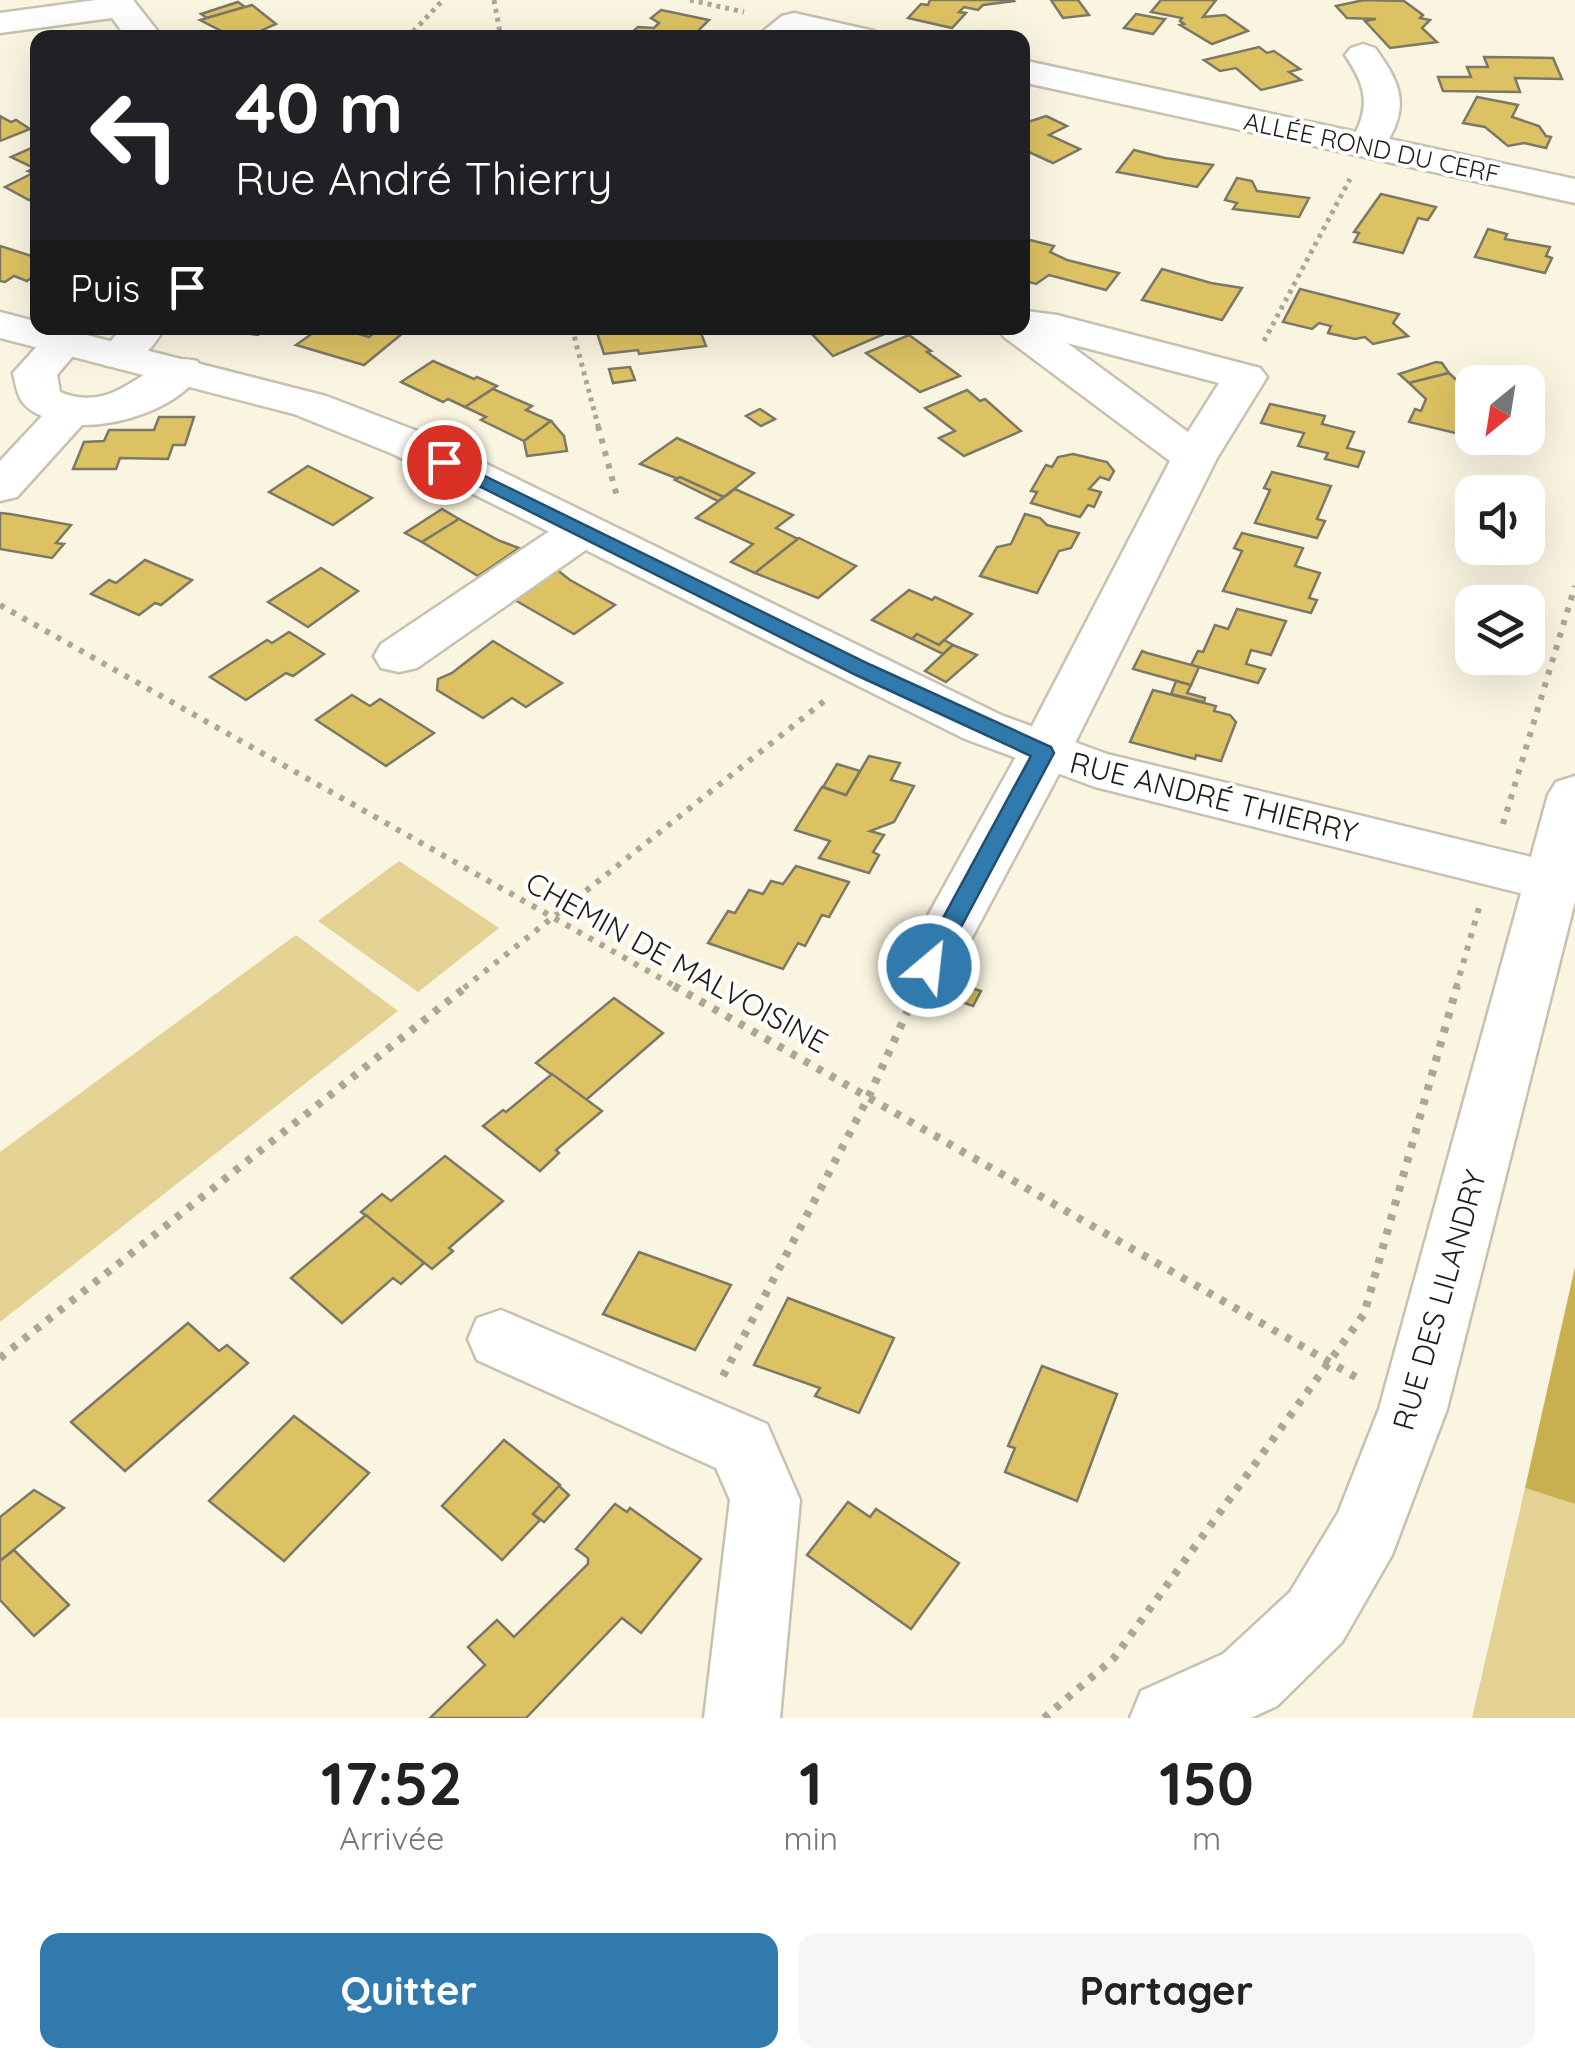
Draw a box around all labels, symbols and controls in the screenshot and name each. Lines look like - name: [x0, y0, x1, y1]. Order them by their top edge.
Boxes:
- text: 40 m: [235, 63, 403, 151]
- icon: left: [70, 70, 200, 200]
- street label: ALLÉE ROND DU CERF: [1241, 105, 1503, 189]
- text: Rue André Thierry: [235, 150, 612, 206]
- icon: arrive: [160, 260, 215, 315]
- text: Puis: [70, 264, 140, 312]
- north arrow: [1455, 365, 1545, 455]
- map controls: [1455, 365, 1545, 675]
- pin: [402, 420, 487, 505]
- icon: arrive: [417, 435, 472, 490]
- button: sound: [1455, 475, 1545, 565]
- button: layers: [1455, 585, 1545, 675]
- street label: RUE ANDRÉ THIERRY: [1066, 743, 1362, 851]
- street label: CHEMIN DE MALVOISINE: [519, 863, 835, 1061]
- position arrow: [877, 914, 981, 1018]
- street label: RUE DES LILANDRY: [1384, 1165, 1494, 1434]
- text: 17:52: [321, 1745, 462, 1820]
- text: 1: [799, 1745, 822, 1820]
- text: 150: [1159, 1745, 1254, 1820]
- text: Arrivée: [339, 1818, 444, 1858]
- text: min: [784, 1818, 838, 1858]
- text: m: [1192, 1818, 1221, 1858]
- button: Quitter: [40, 1933, 778, 2048]
- button: Partager: [798, 1933, 1535, 2048]

